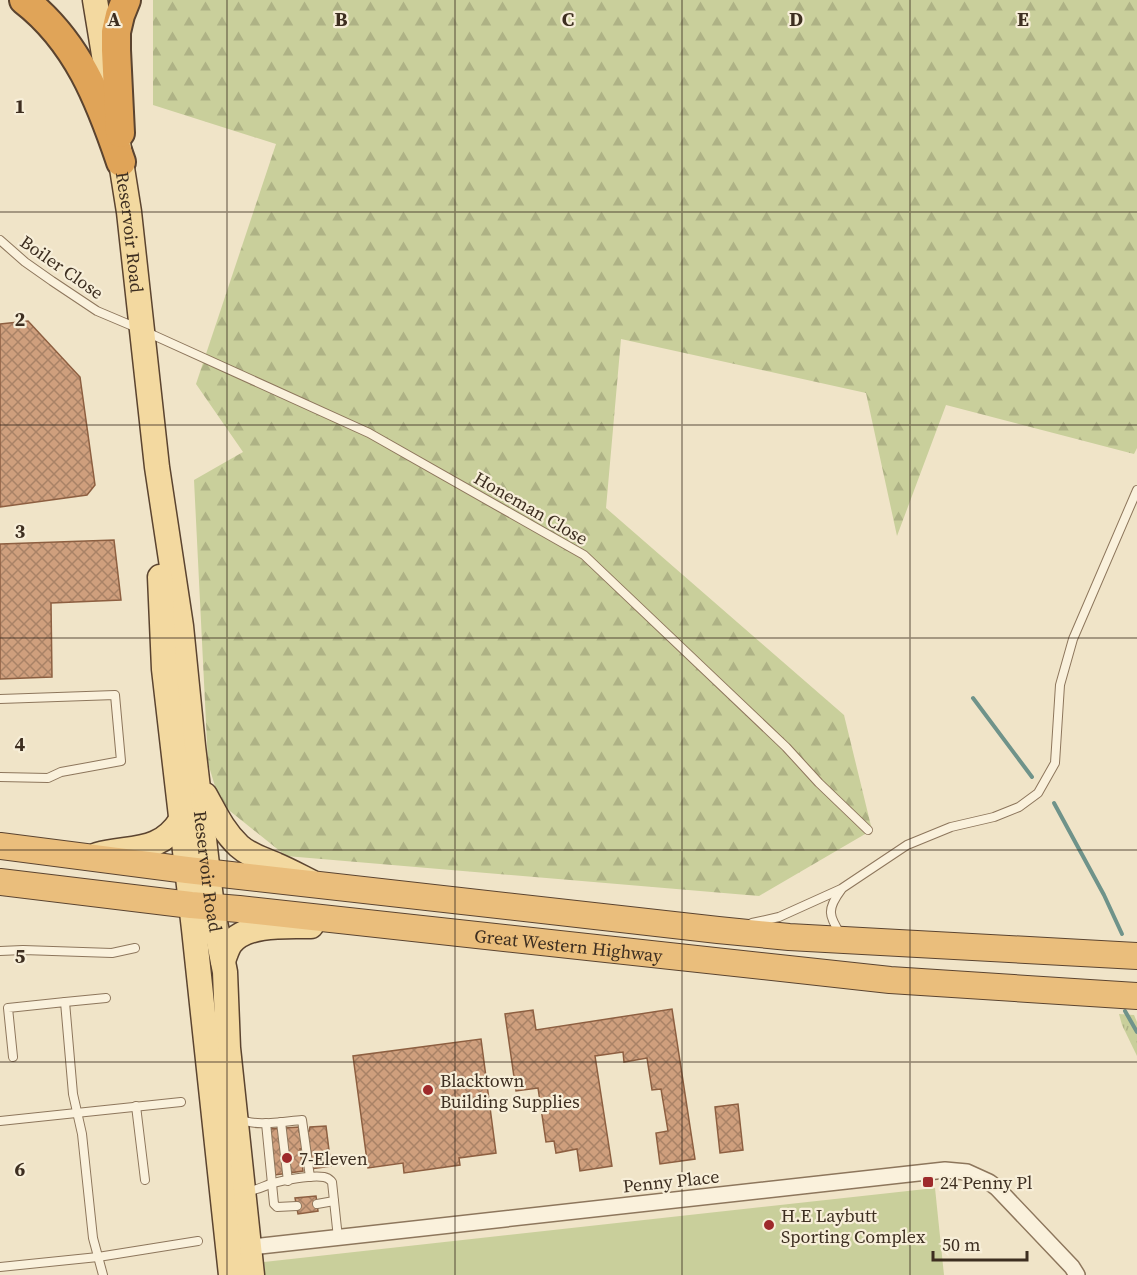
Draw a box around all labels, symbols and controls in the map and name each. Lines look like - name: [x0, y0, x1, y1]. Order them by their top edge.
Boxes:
- text: A: [107, 5, 121, 33]
- text: B: [334, 5, 348, 33]
- text: C: [562, 5, 574, 33]
- text: D: [789, 5, 803, 33]
- text: E: [1017, 5, 1029, 33]
- text: 1: [15, 92, 25, 120]
- street label: Reservoir Road: [110, 170, 150, 294]
- street label: Boiler Close: [15, 229, 109, 305]
- text: 2: [15, 305, 26, 333]
- street label: Honeman Close: [469, 465, 593, 551]
- text: 3: [15, 517, 26, 545]
- text: 4: [15, 730, 26, 758]
- street label: Reservoir Road: [188, 809, 229, 934]
- street label: Great Western Highway: [473, 922, 665, 968]
- text: 5: [15, 942, 26, 970]
- place label: Blacktown Building Supplies: [440, 1068, 580, 1114]
- marker: Blacktown Building Supplies: [421, 1083, 435, 1097]
- place label: 7-Eleven: [299, 1146, 368, 1171]
- marker: 7-Eleven: [280, 1151, 294, 1165]
- text: 6: [15, 1155, 26, 1183]
- street label: Penny Place: [621, 1163, 721, 1199]
- place label: 24 Penny Pl: [940, 1170, 1032, 1195]
- marker: 24 Penny Pl: [921, 1175, 935, 1189]
- place label: H.E Laybutt Sporting Complex: [781, 1203, 926, 1249]
- marker: H.E Laybutt Sporting Complex: [762, 1218, 776, 1232]
- scale bar: [933, 1224, 1028, 1262]
- text: 50 m: [942, 1232, 980, 1257]

